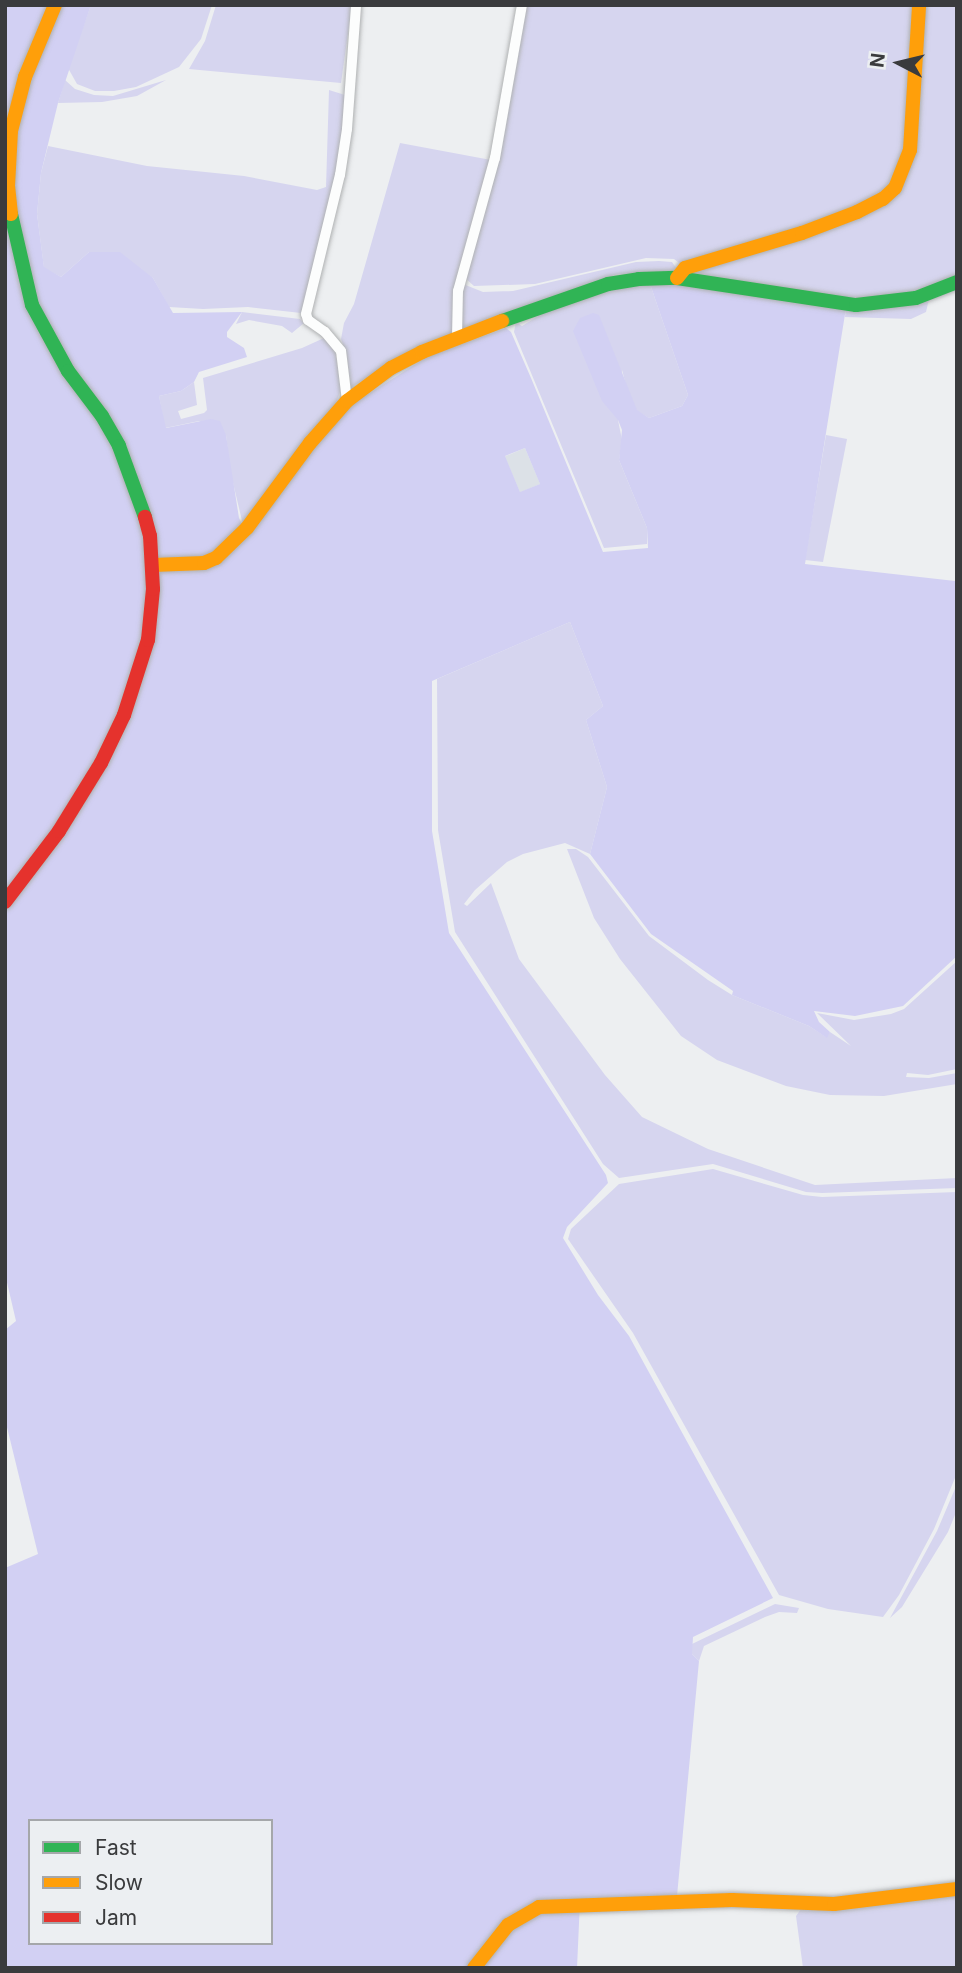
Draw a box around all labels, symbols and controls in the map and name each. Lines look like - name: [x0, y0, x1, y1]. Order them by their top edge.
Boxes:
- north arrow: [864, 28, 934, 98]
- text: N: [865, 52, 890, 69]
- legend: [28, 1819, 273, 1945]
- text: Fast: [95, 1835, 137, 1860]
- text: Slow: [95, 1870, 143, 1895]
- text: Jam: [95, 1905, 137, 1930]

